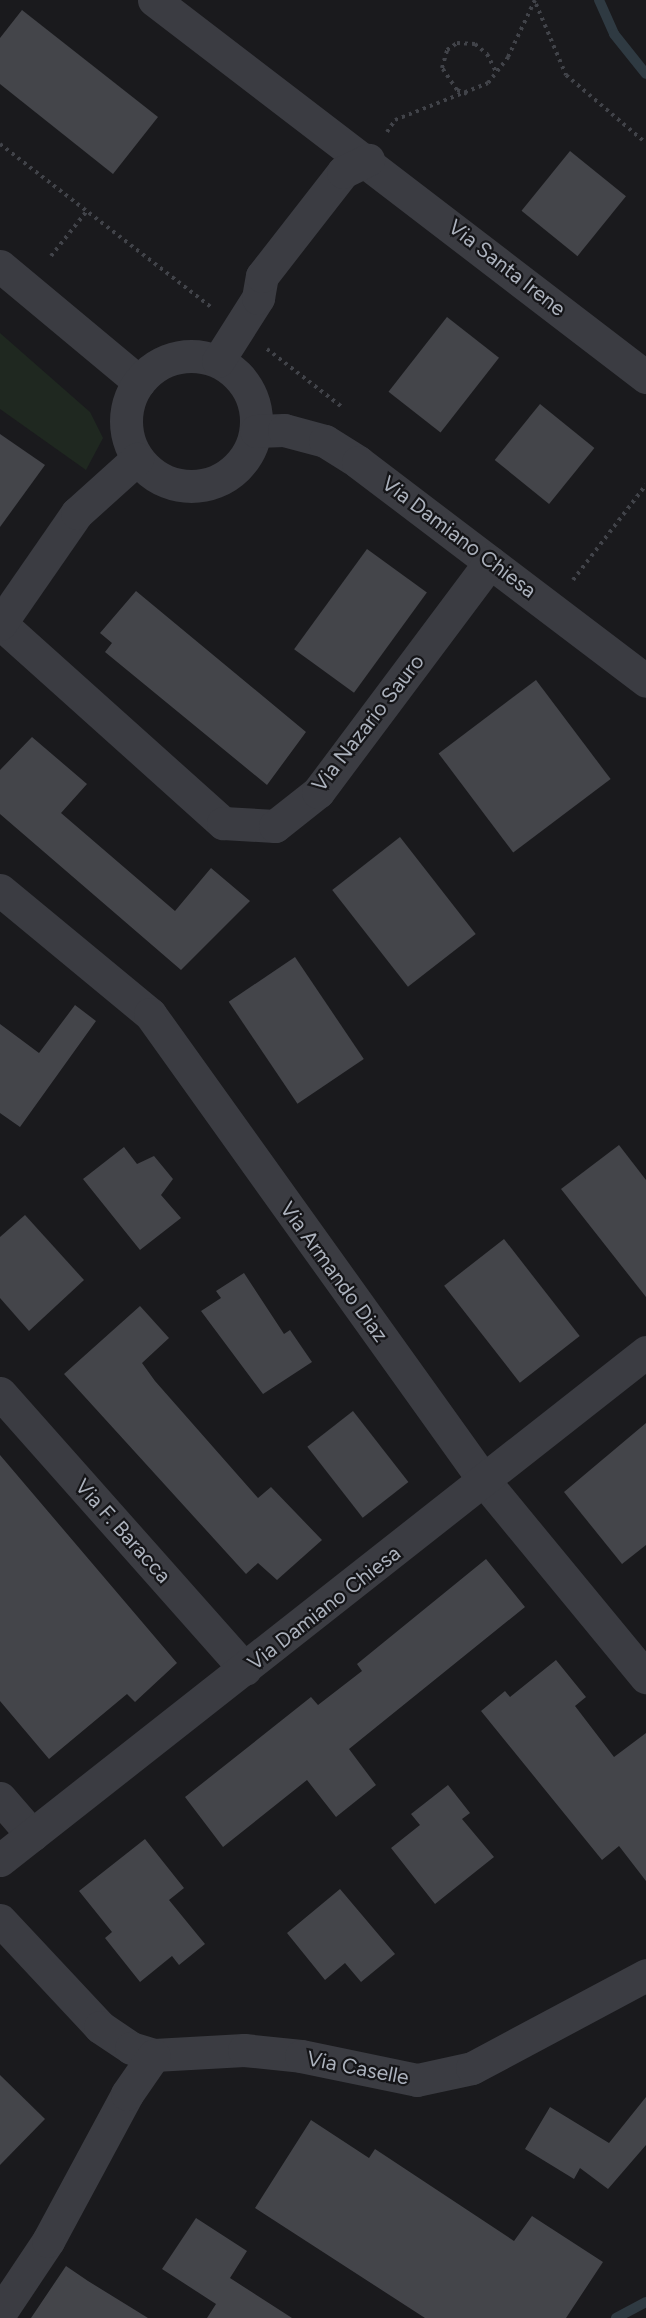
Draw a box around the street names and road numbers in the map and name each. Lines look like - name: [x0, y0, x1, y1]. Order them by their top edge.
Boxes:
- street label: Via Santa Irene: [443, 214, 571, 322]
- street label: Via Damiano Chiesa: [377, 471, 541, 603]
- street label: Via Nazario Sauro: [307, 649, 429, 797]
- street label: Via Armando Diaz: [275, 1197, 393, 1347]
- street label: Via F. Baracca: [70, 1474, 176, 1588]
- street label: Via Damiano Chiesa: [243, 1541, 405, 1675]
- street label: Via Caselle: [305, 2046, 411, 2090]

